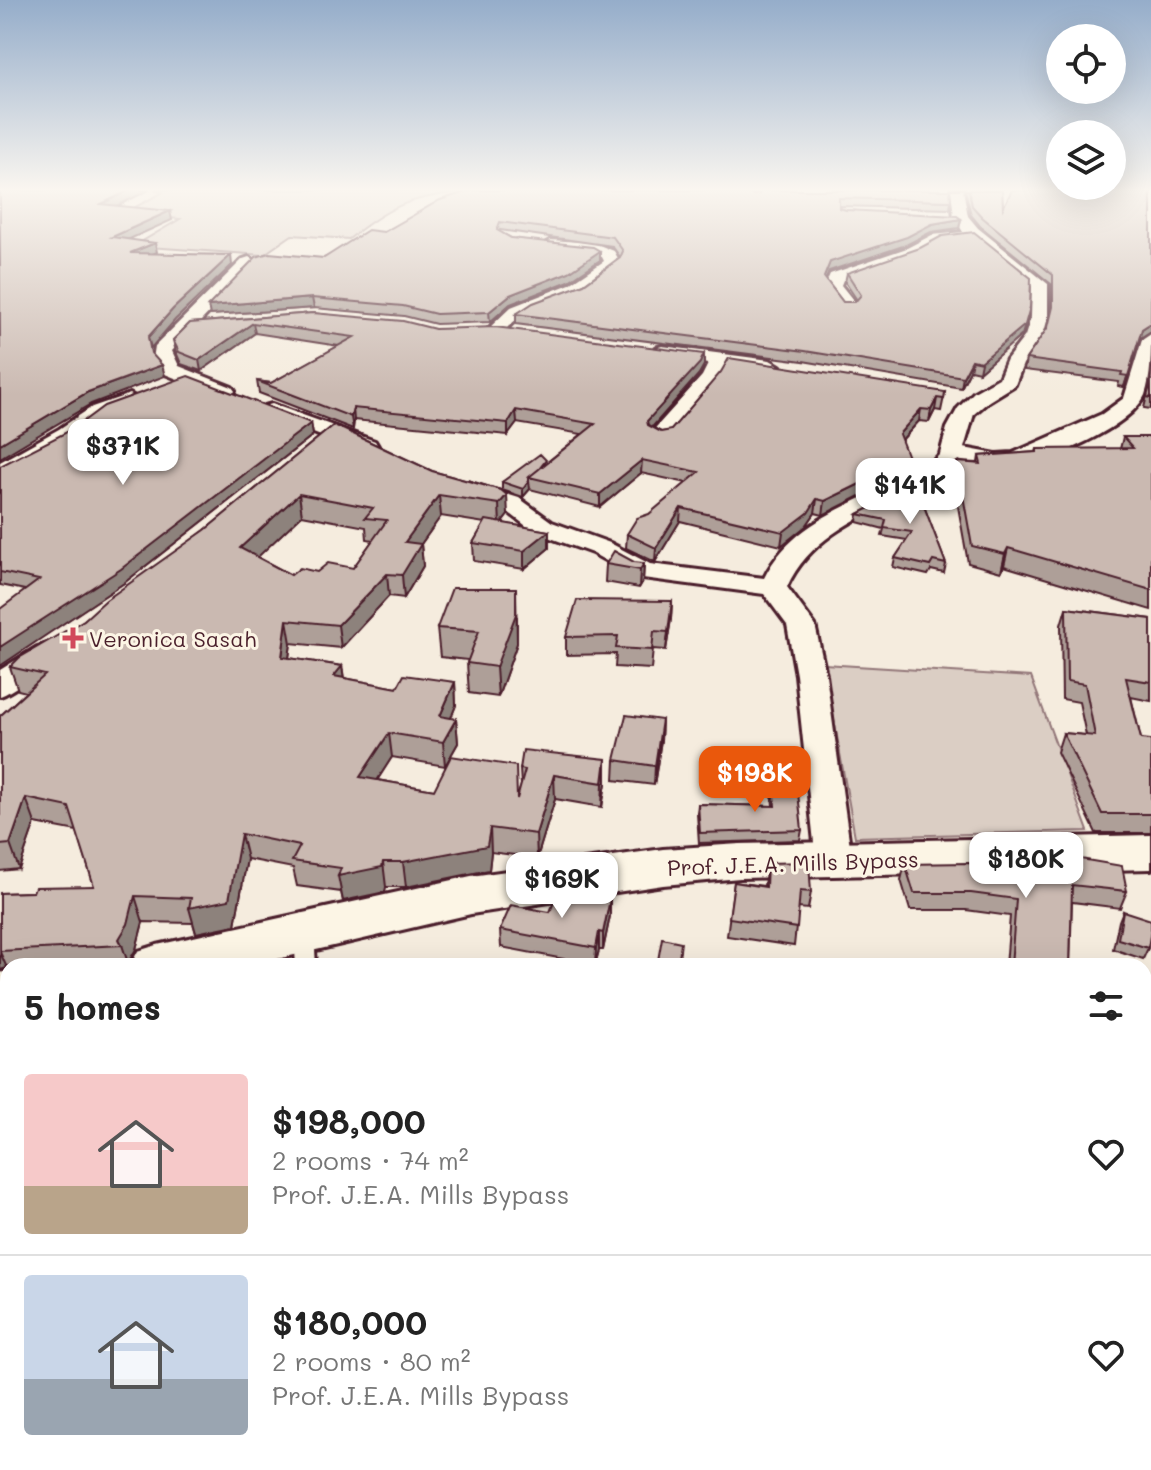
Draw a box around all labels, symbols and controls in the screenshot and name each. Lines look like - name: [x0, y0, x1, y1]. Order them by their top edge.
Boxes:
- map controls: [1046, 24, 1126, 200]
- button: locate: [1046, 24, 1126, 104]
- button: layers: [1046, 120, 1126, 200]
- pin: $371K: [67, 419, 179, 487]
- text: $371K: [86, 428, 160, 462]
- pin: $141K: [854, 458, 966, 526]
- text: $141K: [874, 467, 946, 501]
- place label: Veronica Sasah: [89, 624, 256, 653]
- marker: Veronica Sasah: [64, 629, 82, 647]
- pin: $198K: [699, 746, 811, 814]
- text: $198K: [717, 755, 793, 789]
- pin: $180K: [970, 832, 1082, 900]
- text: $180K: [987, 841, 1065, 875]
- street label: Prof. J.E.A. Mills Bypass: [667, 844, 919, 882]
- pin: $169K: [506, 852, 618, 920]
- text: $169K: [524, 861, 600, 895]
- text: 5 homes: [24, 984, 161, 1029]
- icon: filters: [1084, 984, 1128, 1028]
- text: $198,000: [272, 1098, 426, 1143]
- icon: home: [88, 1106, 184, 1202]
- icon: heart: [1084, 1132, 1128, 1176]
- text: 2 rooms · 74 m²: [272, 1143, 469, 1177]
- text: Prof. J.E.A. Mills Bypass: [272, 1177, 569, 1211]
- text: $180,000: [272, 1299, 427, 1344]
- icon: home: [88, 1307, 184, 1403]
- icon: heart: [1084, 1333, 1128, 1377]
- text: 2 rooms · 80 m²: [272, 1344, 471, 1378]
- text: Prof. J.E.A. Mills Bypass: [272, 1378, 569, 1412]

